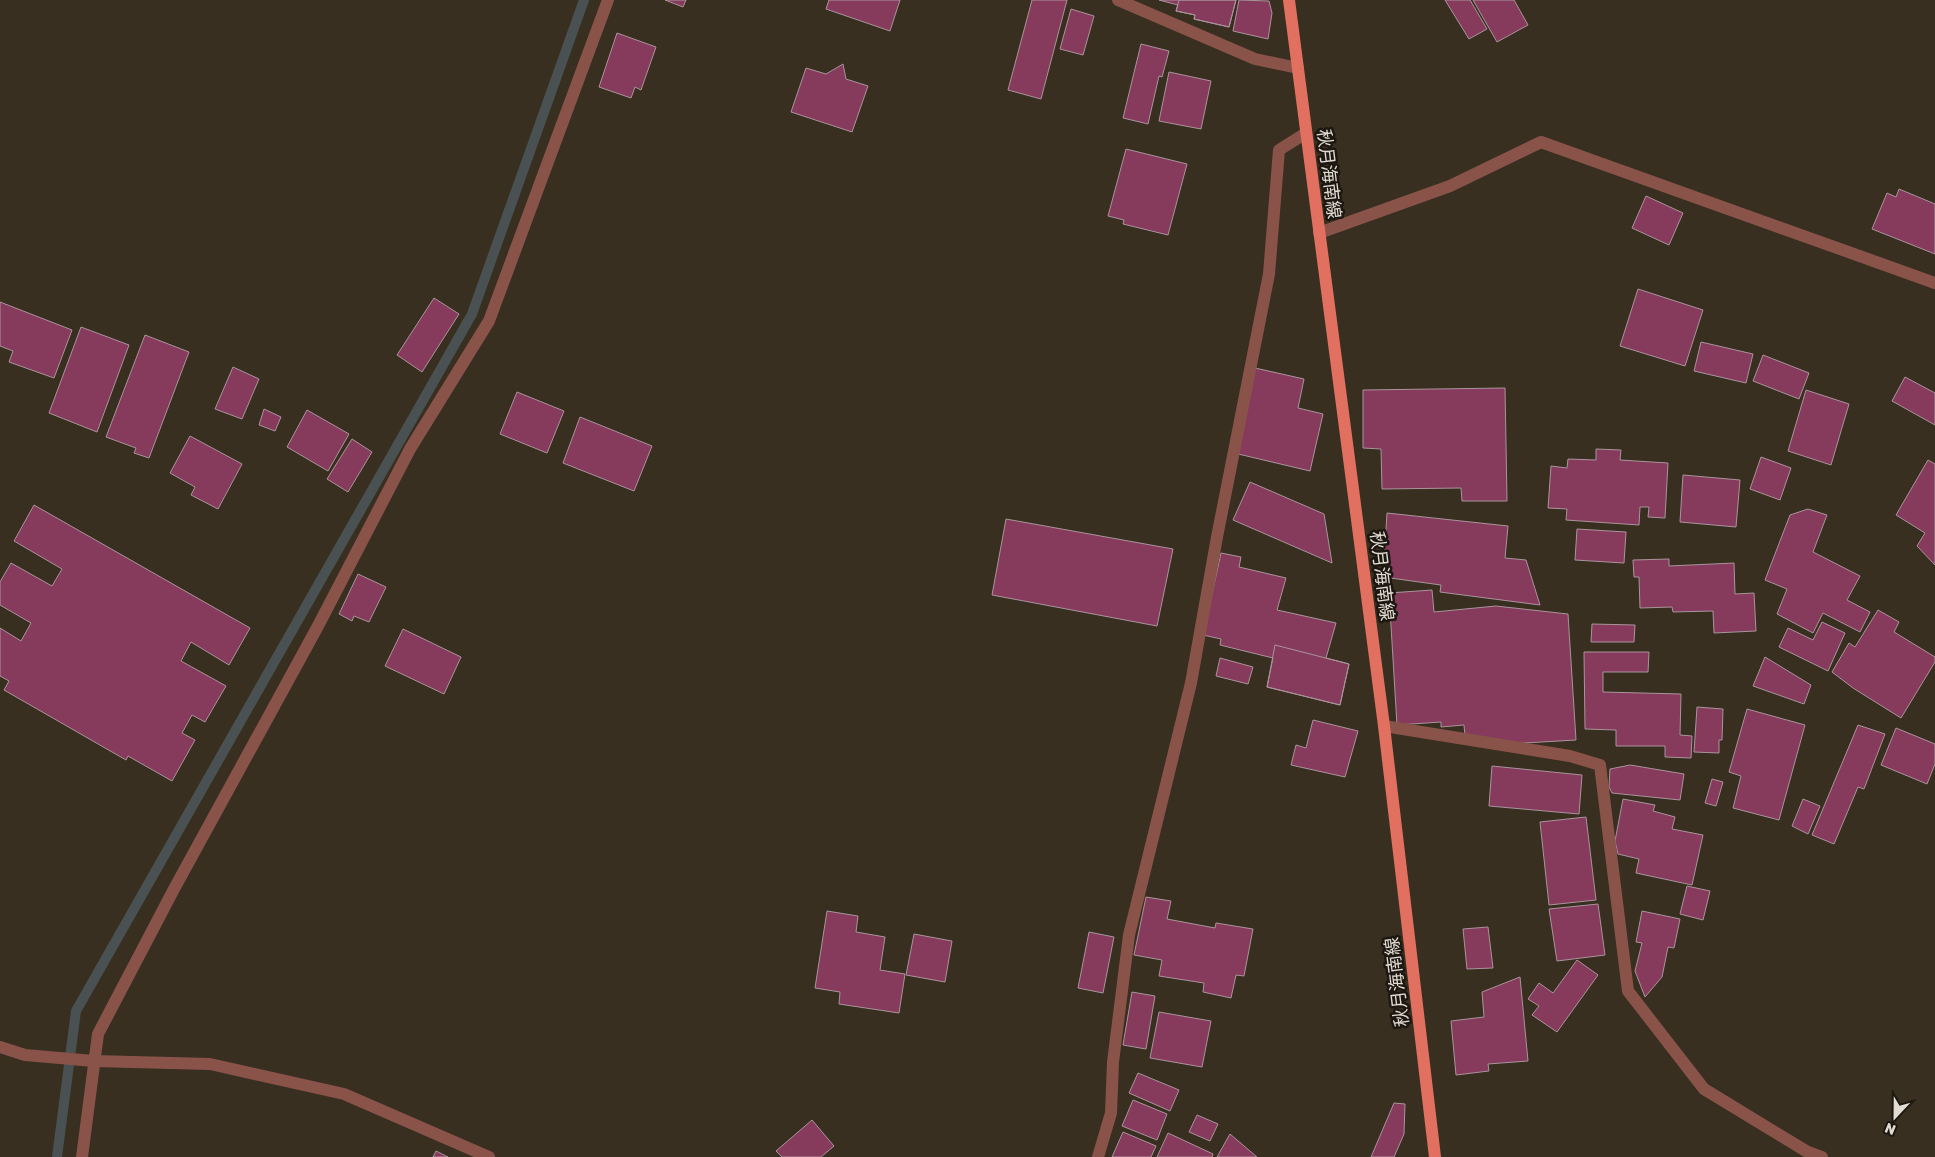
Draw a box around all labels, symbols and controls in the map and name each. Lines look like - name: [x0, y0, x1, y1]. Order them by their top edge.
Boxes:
- street label: 秋月海南線: [1313, 128, 1345, 220]
- street label: 秋月海南線: [1366, 530, 1398, 622]
- street label: 秋月海南線: [1381, 936, 1413, 1028]
- north arrow: [1870, 1092, 1920, 1142]
- text: N: [1882, 1119, 1898, 1138]

